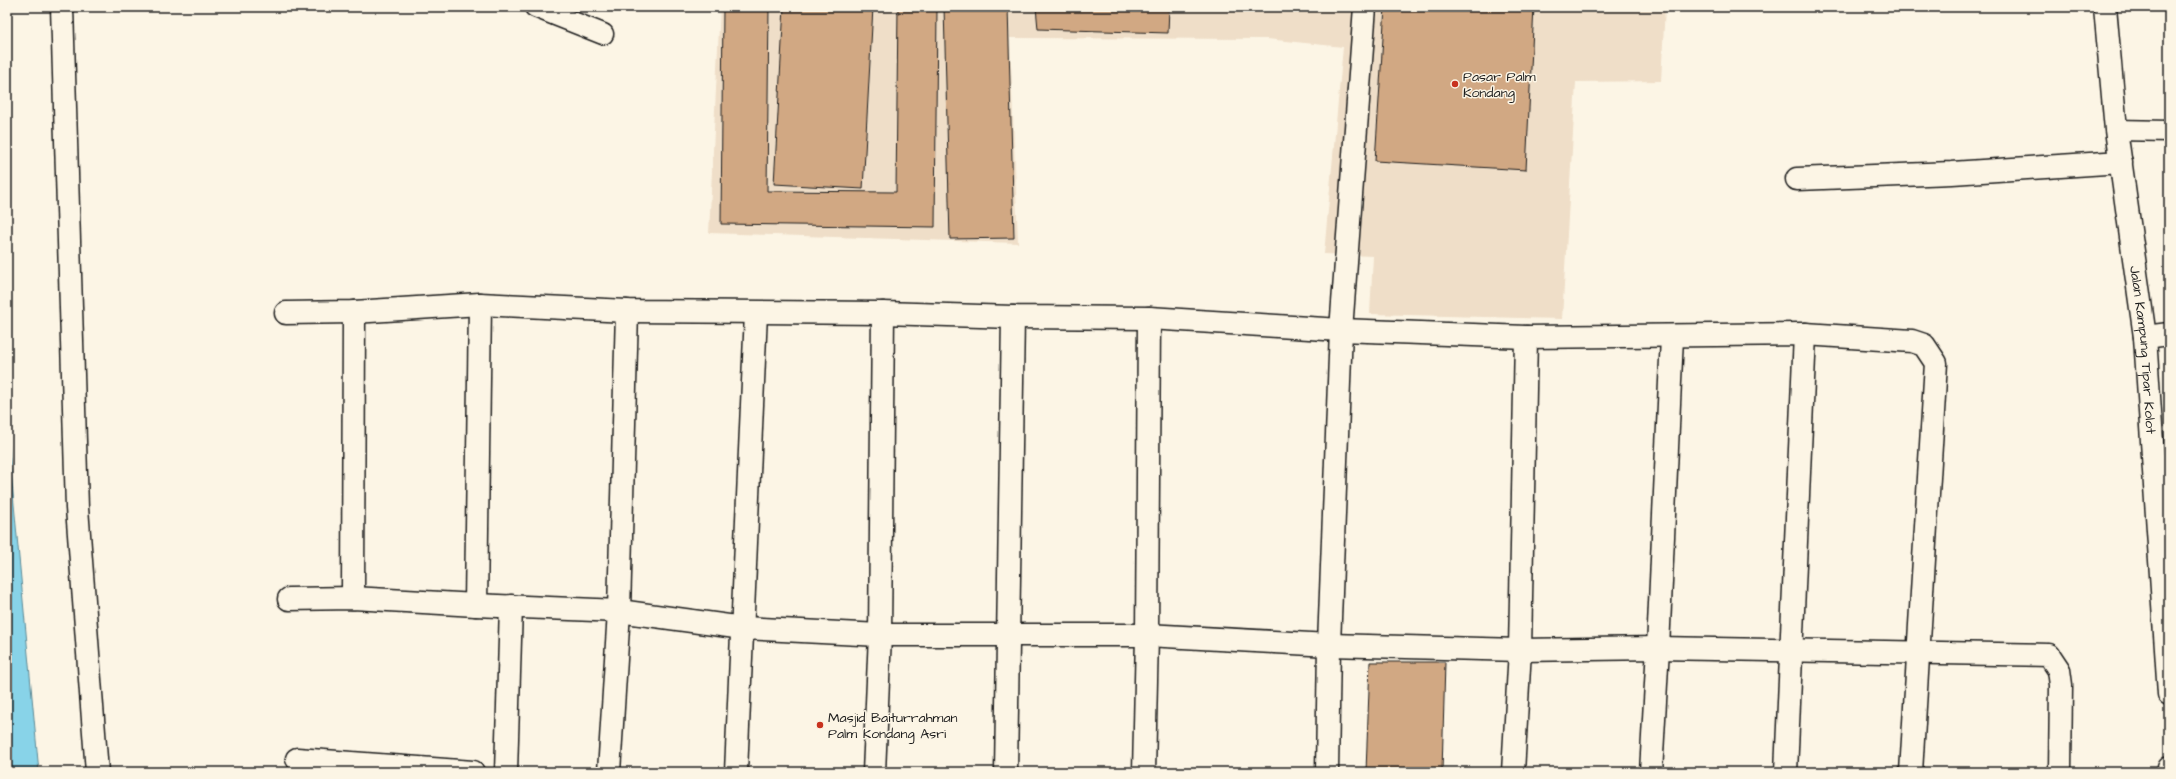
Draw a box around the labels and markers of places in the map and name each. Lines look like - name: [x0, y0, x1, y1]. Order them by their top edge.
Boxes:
- place label: Pasar Palm Kondang: [1463, 67, 1536, 103]
- marker: Pasar Palm Kondang: [1450, 79, 1460, 89]
- place label: Masjid Baiturrahman Palm Kondang Asri: [828, 708, 958, 744]
- marker: Masjid Baiturrahman Palm Kondang Asri: [815, 720, 825, 730]

